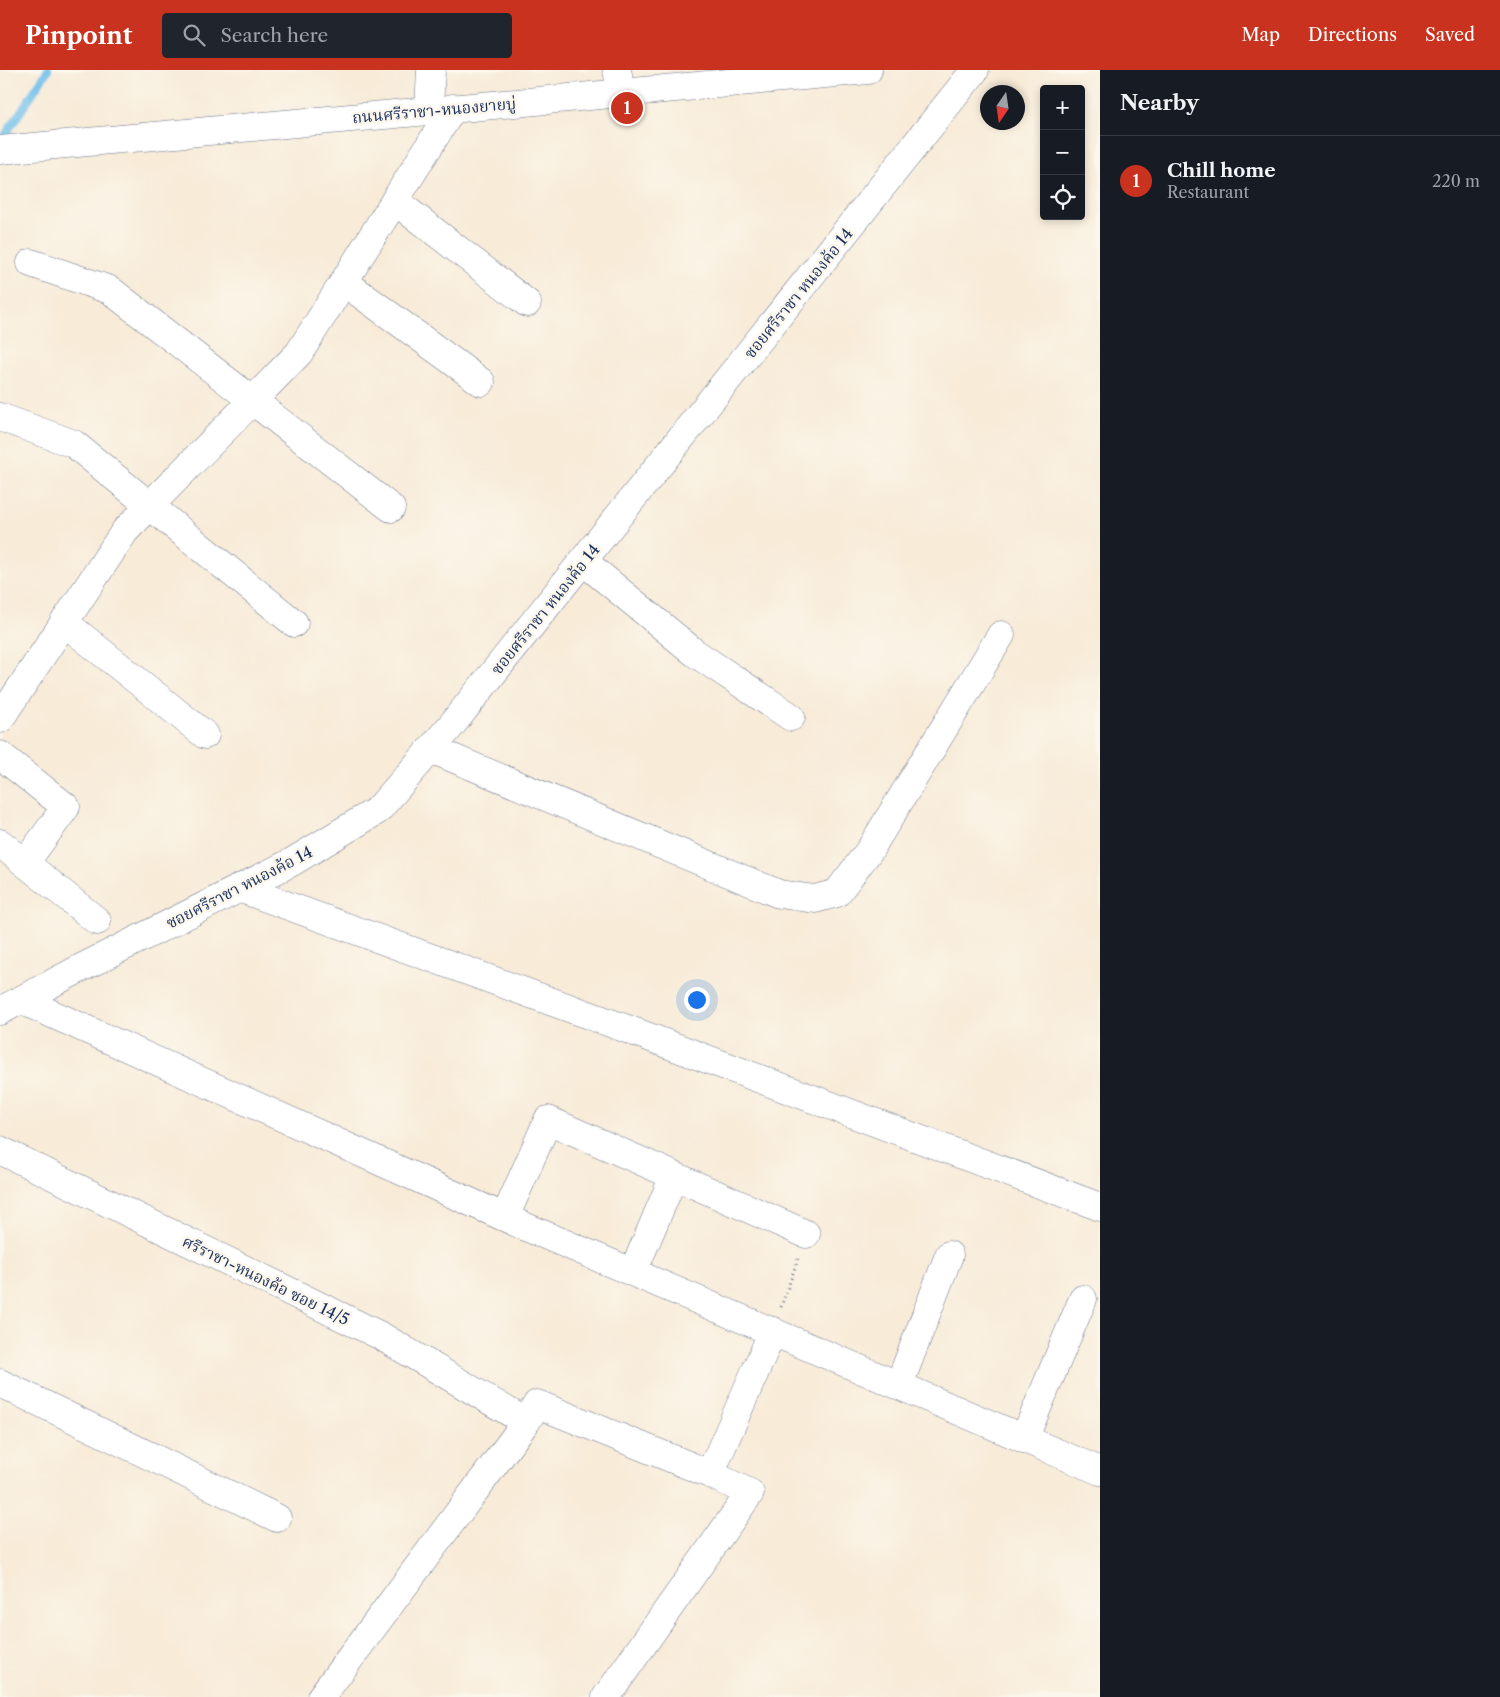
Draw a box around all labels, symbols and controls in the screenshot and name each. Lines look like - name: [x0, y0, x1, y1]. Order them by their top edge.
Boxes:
- search box: [162, 13, 512, 58]
- text: Pinpoint: [25, 21, 132, 50]
- icon: search: [180, 21, 208, 49]
- text: Search here: [220, 24, 328, 47]
- text: Map: [1241, 24, 1280, 46]
- text: Directions: [1308, 24, 1397, 46]
- text: Saved: [1425, 24, 1475, 46]
- north arrow: [980, 85, 1025, 130]
- map controls: [1040, 85, 1085, 220]
- button: +: [1040, 85, 1085, 130]
- pin: 1: [611, 89, 643, 127]
- text: Nearby: [1120, 90, 1199, 115]
- street label: ถนนศรีราชา-หนองยายบู่: [351, 93, 517, 128]
- button: −: [1040, 130, 1085, 175]
- text: Chill home: [1167, 159, 1276, 182]
- text: 1: [1132, 171, 1140, 191]
- text: 220 m: [1432, 171, 1480, 191]
- button: locate: [1040, 175, 1085, 220]
- text: Restaurant: [1167, 182, 1249, 202]
- street label: ซอยศรีราชา หนองค้อ 14: [739, 224, 857, 362]
- street label: ซอยศรีราชา หนองค้อ 14: [486, 540, 604, 678]
- street label: ซอยศรีราชา หนองค้อ 14: [162, 841, 316, 933]
- your location: [684, 987, 710, 1013]
- street label: ศรีราชา-หนองค้อ ซอย 14/5: [179, 1231, 353, 1329]

